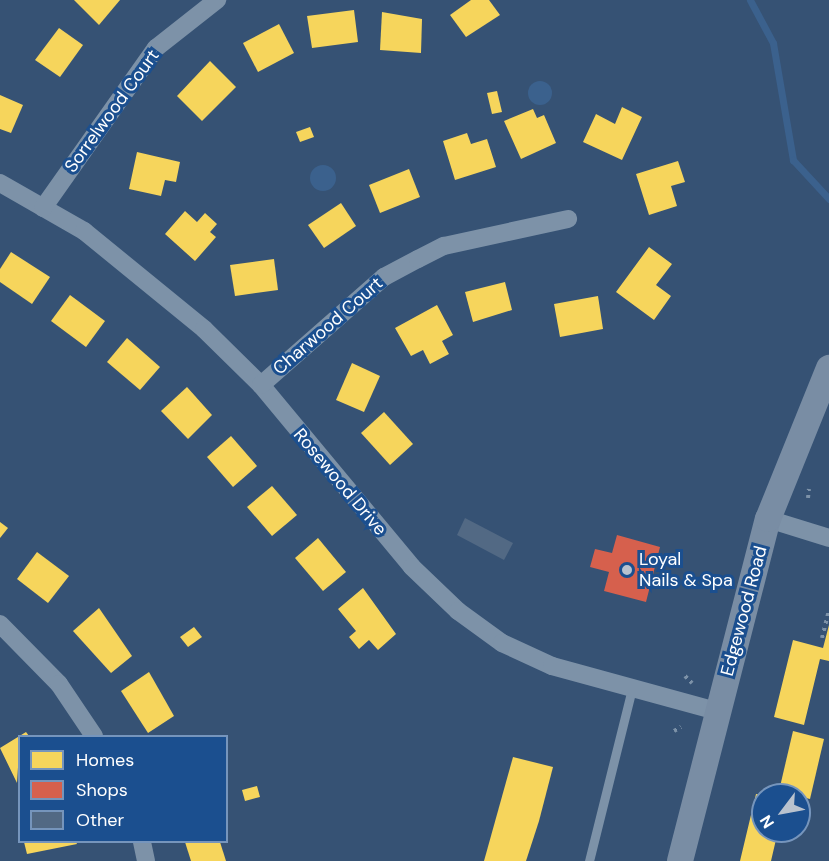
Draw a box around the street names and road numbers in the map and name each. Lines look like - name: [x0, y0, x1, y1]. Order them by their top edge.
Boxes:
- street label: Sorrelwood Court: [60, 45, 164, 177]
- street label: Charwood Court: [269, 273, 387, 379]
- street label: Rosewood Drive: [289, 424, 391, 540]
- street label: Edgewood Road: [716, 544, 772, 678]

